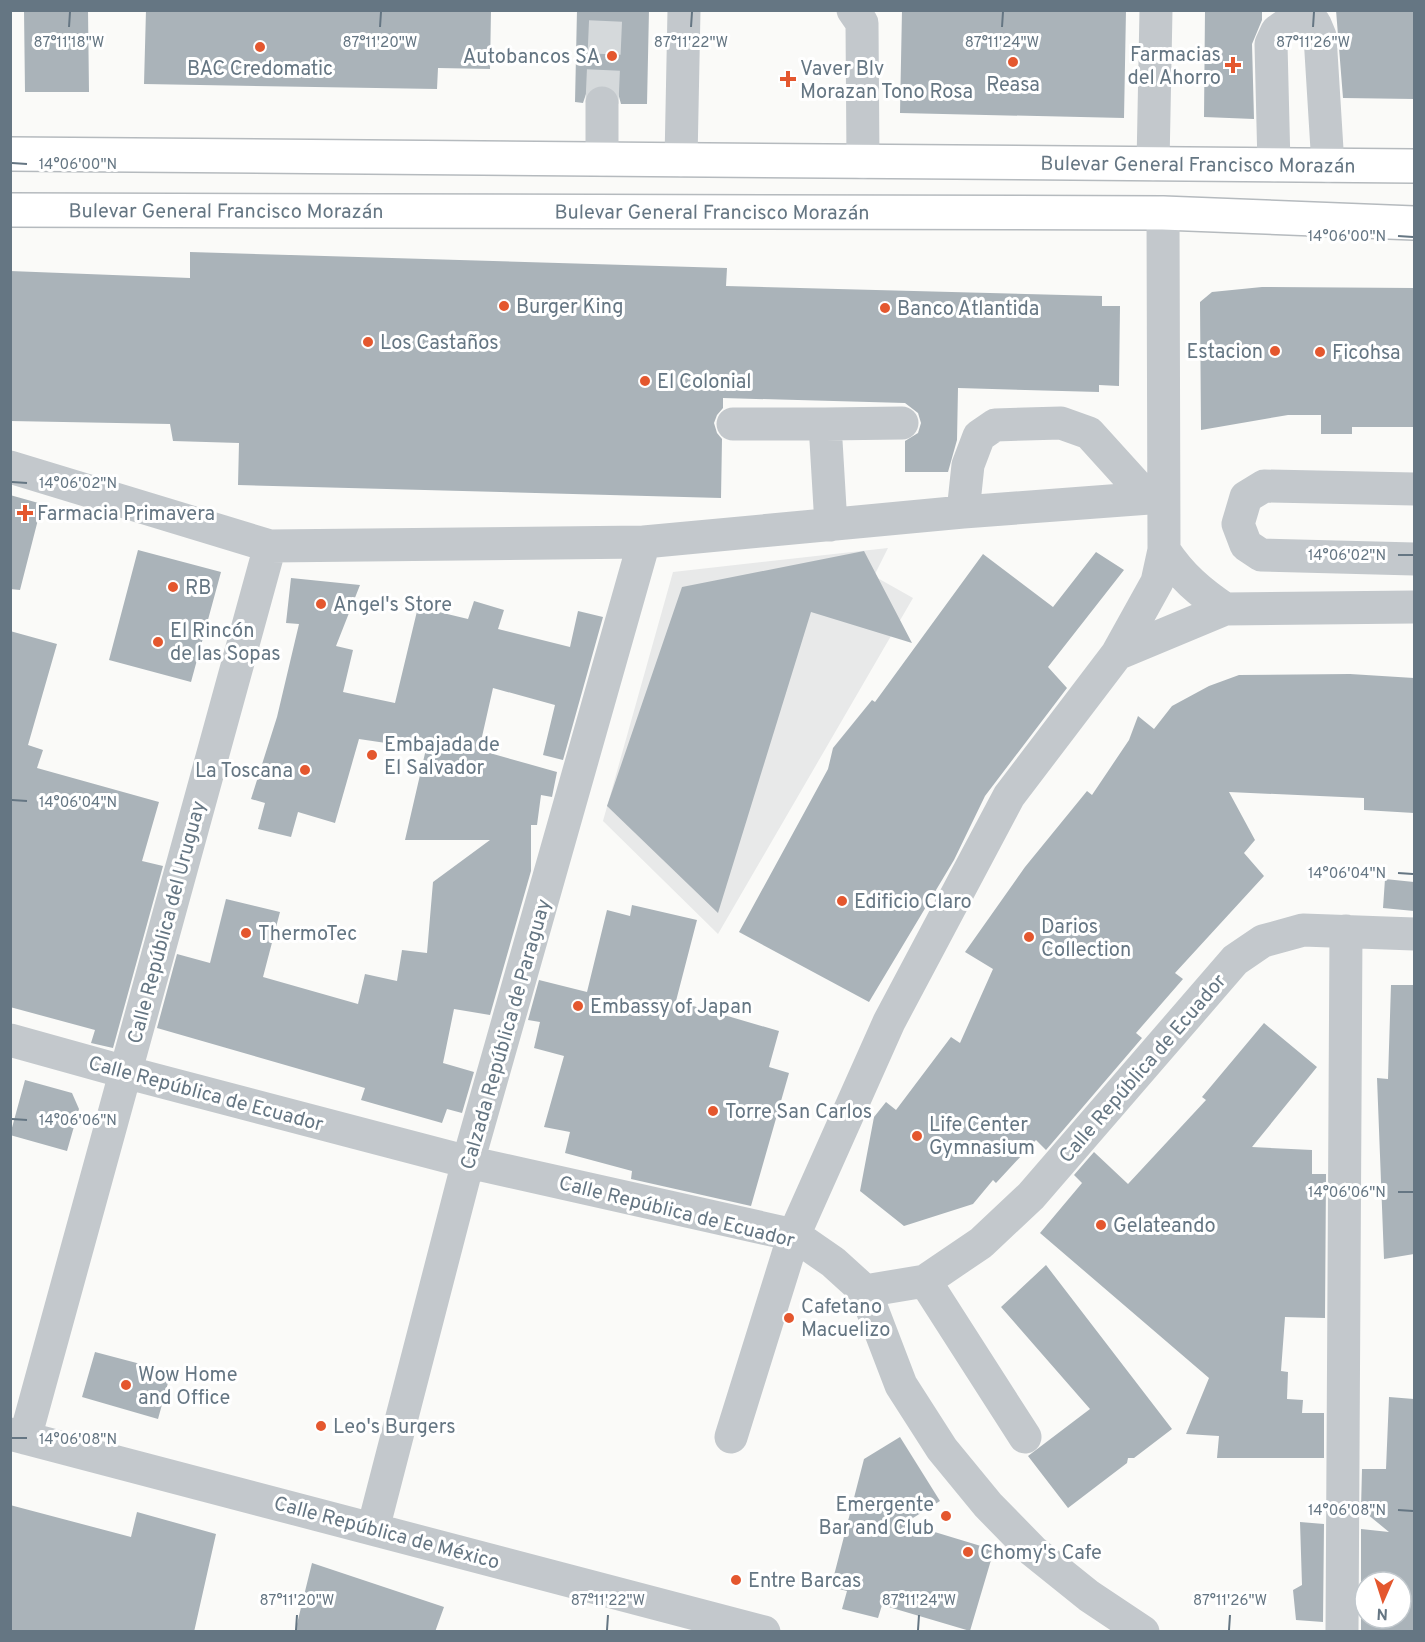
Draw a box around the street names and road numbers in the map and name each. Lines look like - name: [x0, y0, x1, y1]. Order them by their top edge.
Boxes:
- street label: Bulevar General Francisco Morazán: [1040, 152, 1356, 180]
- street label: Bulevar General Francisco Morazán: [68, 199, 384, 226]
- street label: Bulevar General Francisco Morazán: [554, 200, 870, 227]
- street label: Calle República del Uruguay: [123, 798, 213, 1047]
- street label: Calzada República de Paraguay: [456, 896, 558, 1173]
- street label: Calle República de Ecuador: [1054, 969, 1233, 1169]
- street label: Calle República de Ecuador: [85, 1051, 326, 1139]
- street label: Calle República de Ecuador: [556, 1171, 797, 1255]
- street label: Calle República de México: [271, 1491, 502, 1577]

